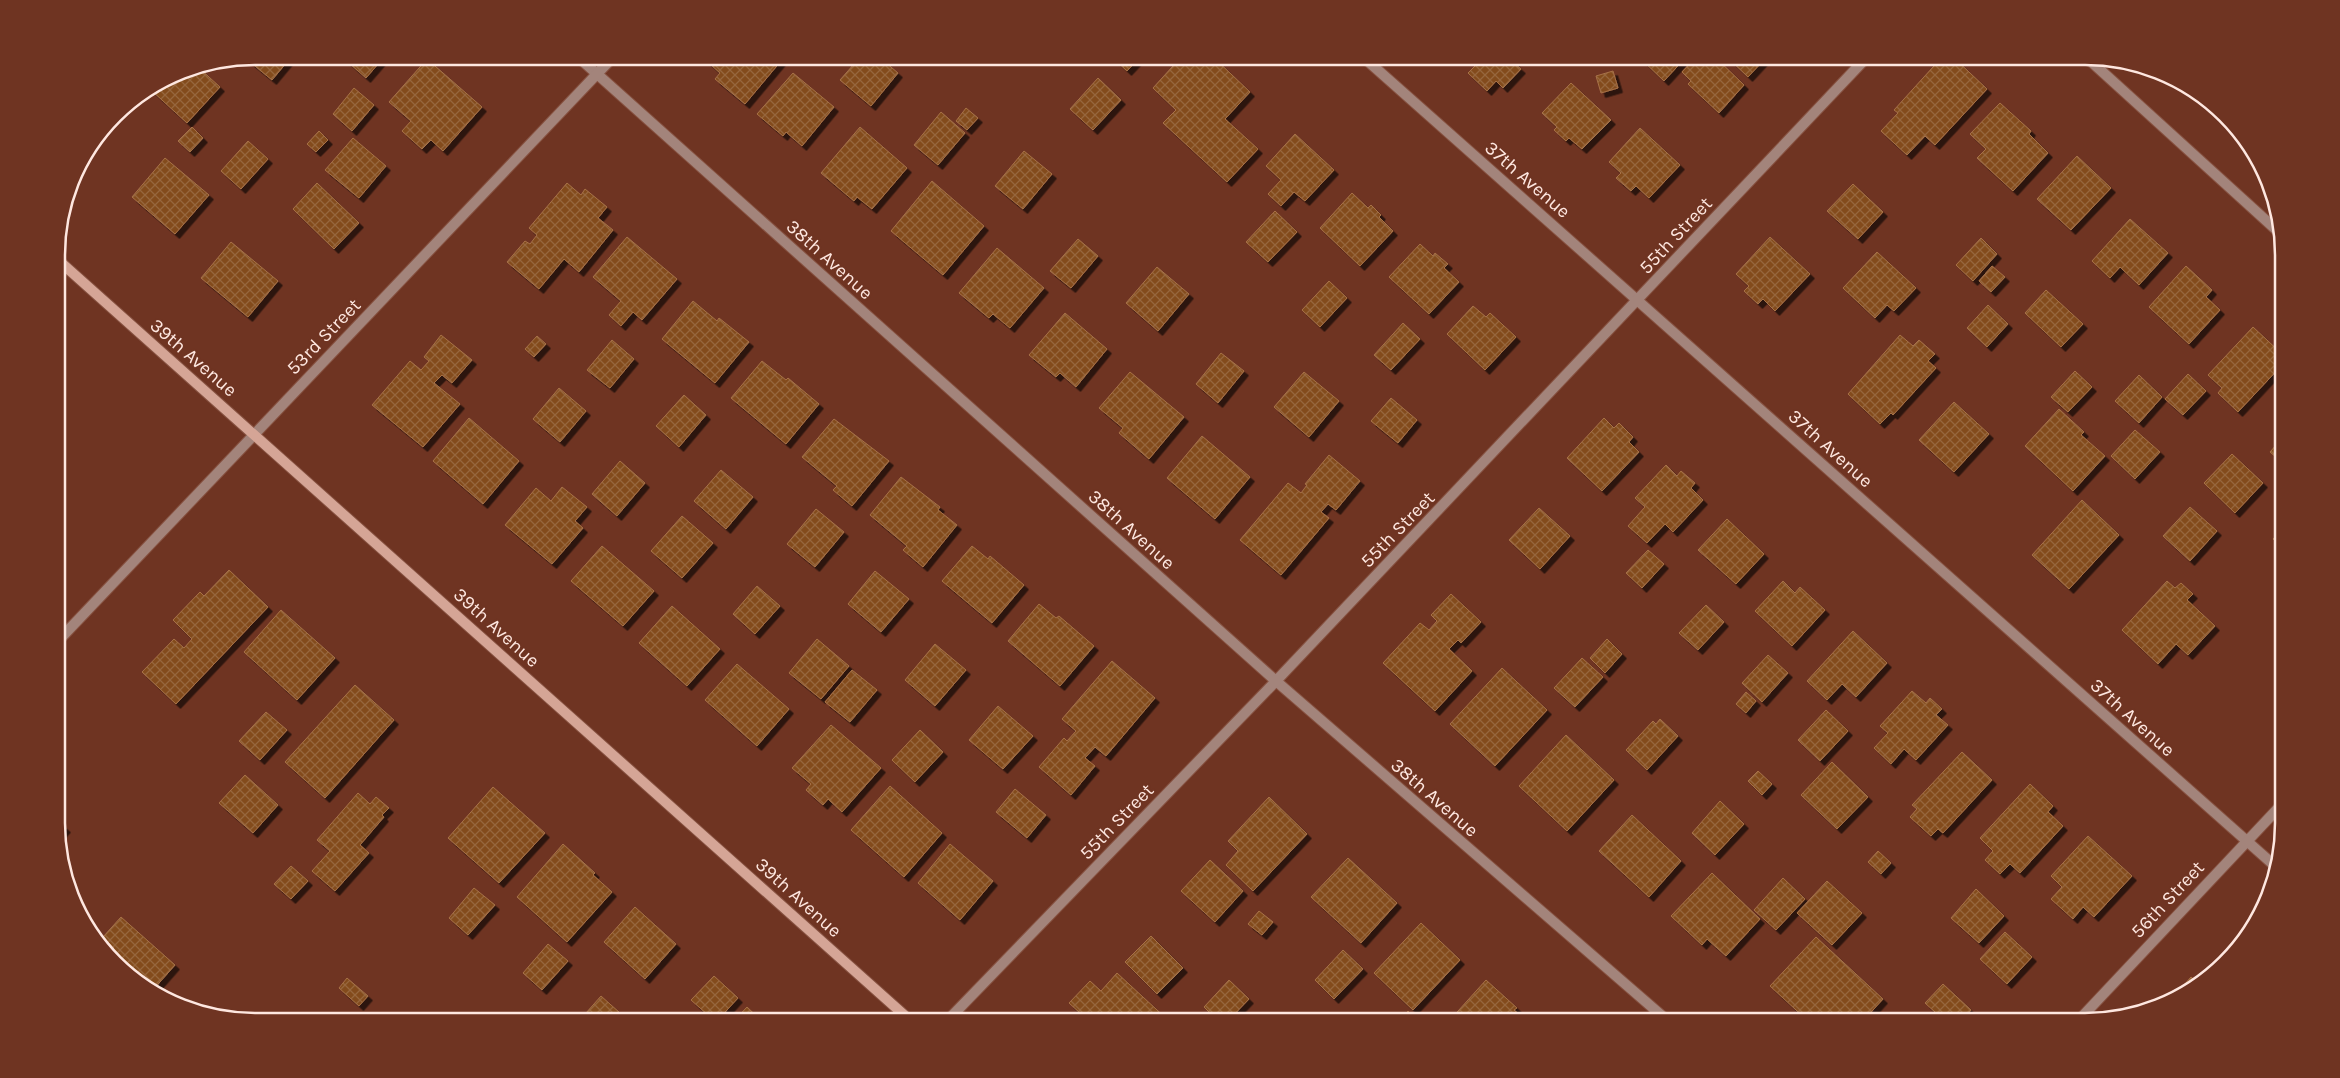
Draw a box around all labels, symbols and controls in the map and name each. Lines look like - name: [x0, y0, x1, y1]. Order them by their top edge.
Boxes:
- street label: 37th Avenue: [1480, 137, 1574, 223]
- street label: 55th Street: [1635, 193, 1717, 279]
- street label: 38th Avenue: [782, 215, 877, 304]
- street label: 53rd Street: [282, 294, 365, 379]
- street label: 39th Avenue: [145, 314, 241, 401]
- street label: 37th Avenue: [1784, 405, 1877, 492]
- street label: 38th Avenue: [1084, 485, 1179, 574]
- street label: 55th Street: [1356, 487, 1439, 572]
- street label: 39th Avenue: [449, 583, 544, 672]
- street label: 37th Avenue: [2086, 674, 2179, 761]
- street label: 38th Avenue: [1386, 754, 1483, 842]
- street label: 55th Street: [1075, 779, 1158, 864]
- street label: 39th Avenue: [751, 853, 846, 942]
- street label: 56th Street: [2127, 857, 2209, 943]

